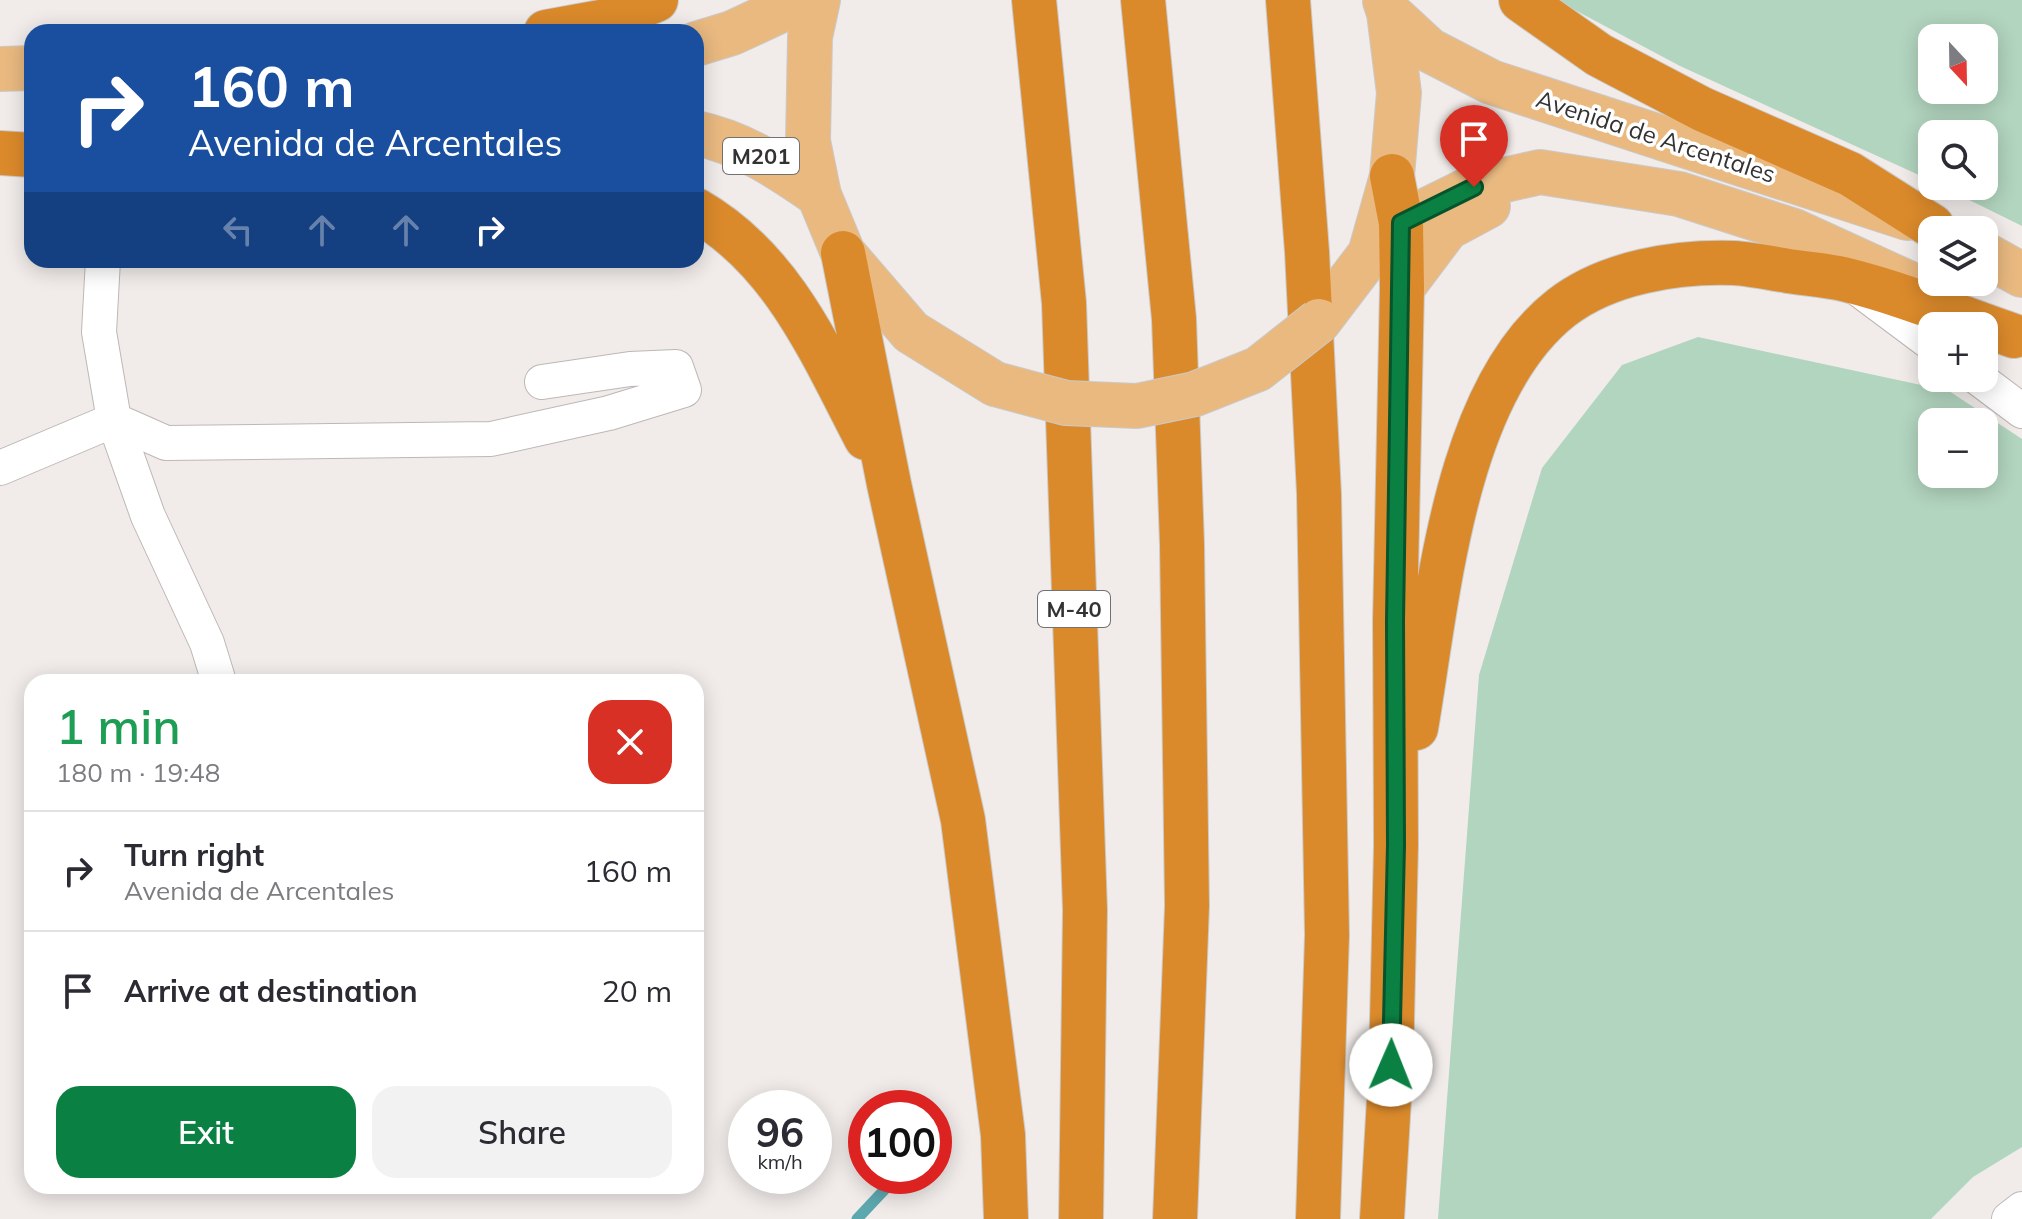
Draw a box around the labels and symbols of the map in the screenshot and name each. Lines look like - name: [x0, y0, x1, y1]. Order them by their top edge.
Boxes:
- north arrow: [1918, 24, 1998, 104]
- street label: Avenida de Arcentales: [1533, 83, 1779, 189]
- pin: [1440, 105, 1508, 187]
- road number: M201: [723, 138, 799, 174]
- road number: M-40: [1038, 591, 1110, 627]
- position arrow: [1349, 1023, 1433, 1107]
- speed limit sign: 100: [848, 1090, 952, 1194]

